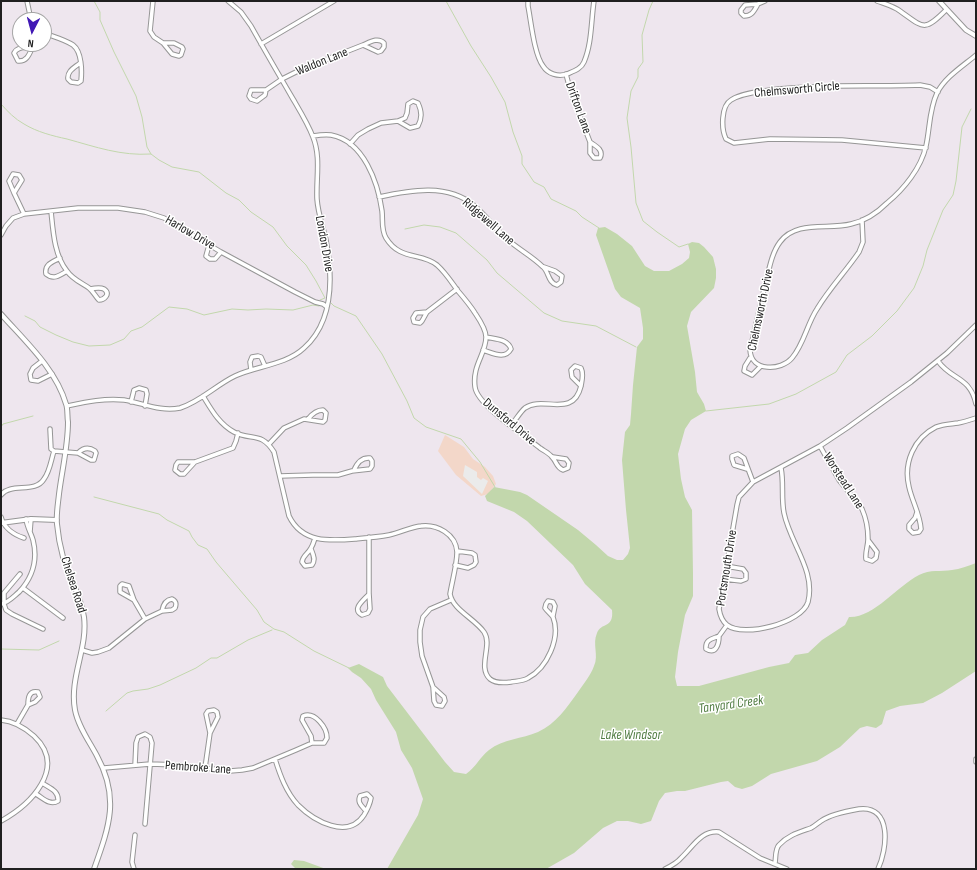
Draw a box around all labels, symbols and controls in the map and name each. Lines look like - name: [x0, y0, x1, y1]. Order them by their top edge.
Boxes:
- north arrow: [12, 12, 52, 52]
- text: N: [27, 37, 34, 50]
- street label: Waldon Lane: [294, 45, 350, 79]
- street label: Chelmsworth Circle: [754, 78, 840, 102]
- street label: Drifton Lane: [561, 80, 595, 136]
- street label: Ridgewell Lane: [459, 195, 517, 249]
- street label: Harlow Drive: [162, 212, 218, 254]
- street label: London Drive: [311, 215, 337, 273]
- street label: Chelmsworth Drive: [745, 268, 777, 352]
- street label: Dunsford Drive: [479, 395, 539, 449]
- street label: Worstead Lane: [819, 450, 867, 512]
- street label: Portsmouth Drive: [713, 529, 741, 607]
- street label: Chelsea Road: [57, 555, 89, 615]
- water label: Tanyard Creek: [698, 692, 764, 718]
- water label: Lake Windsor: [601, 727, 661, 743]
- street label: Pembroke Lane: [165, 758, 231, 778]

